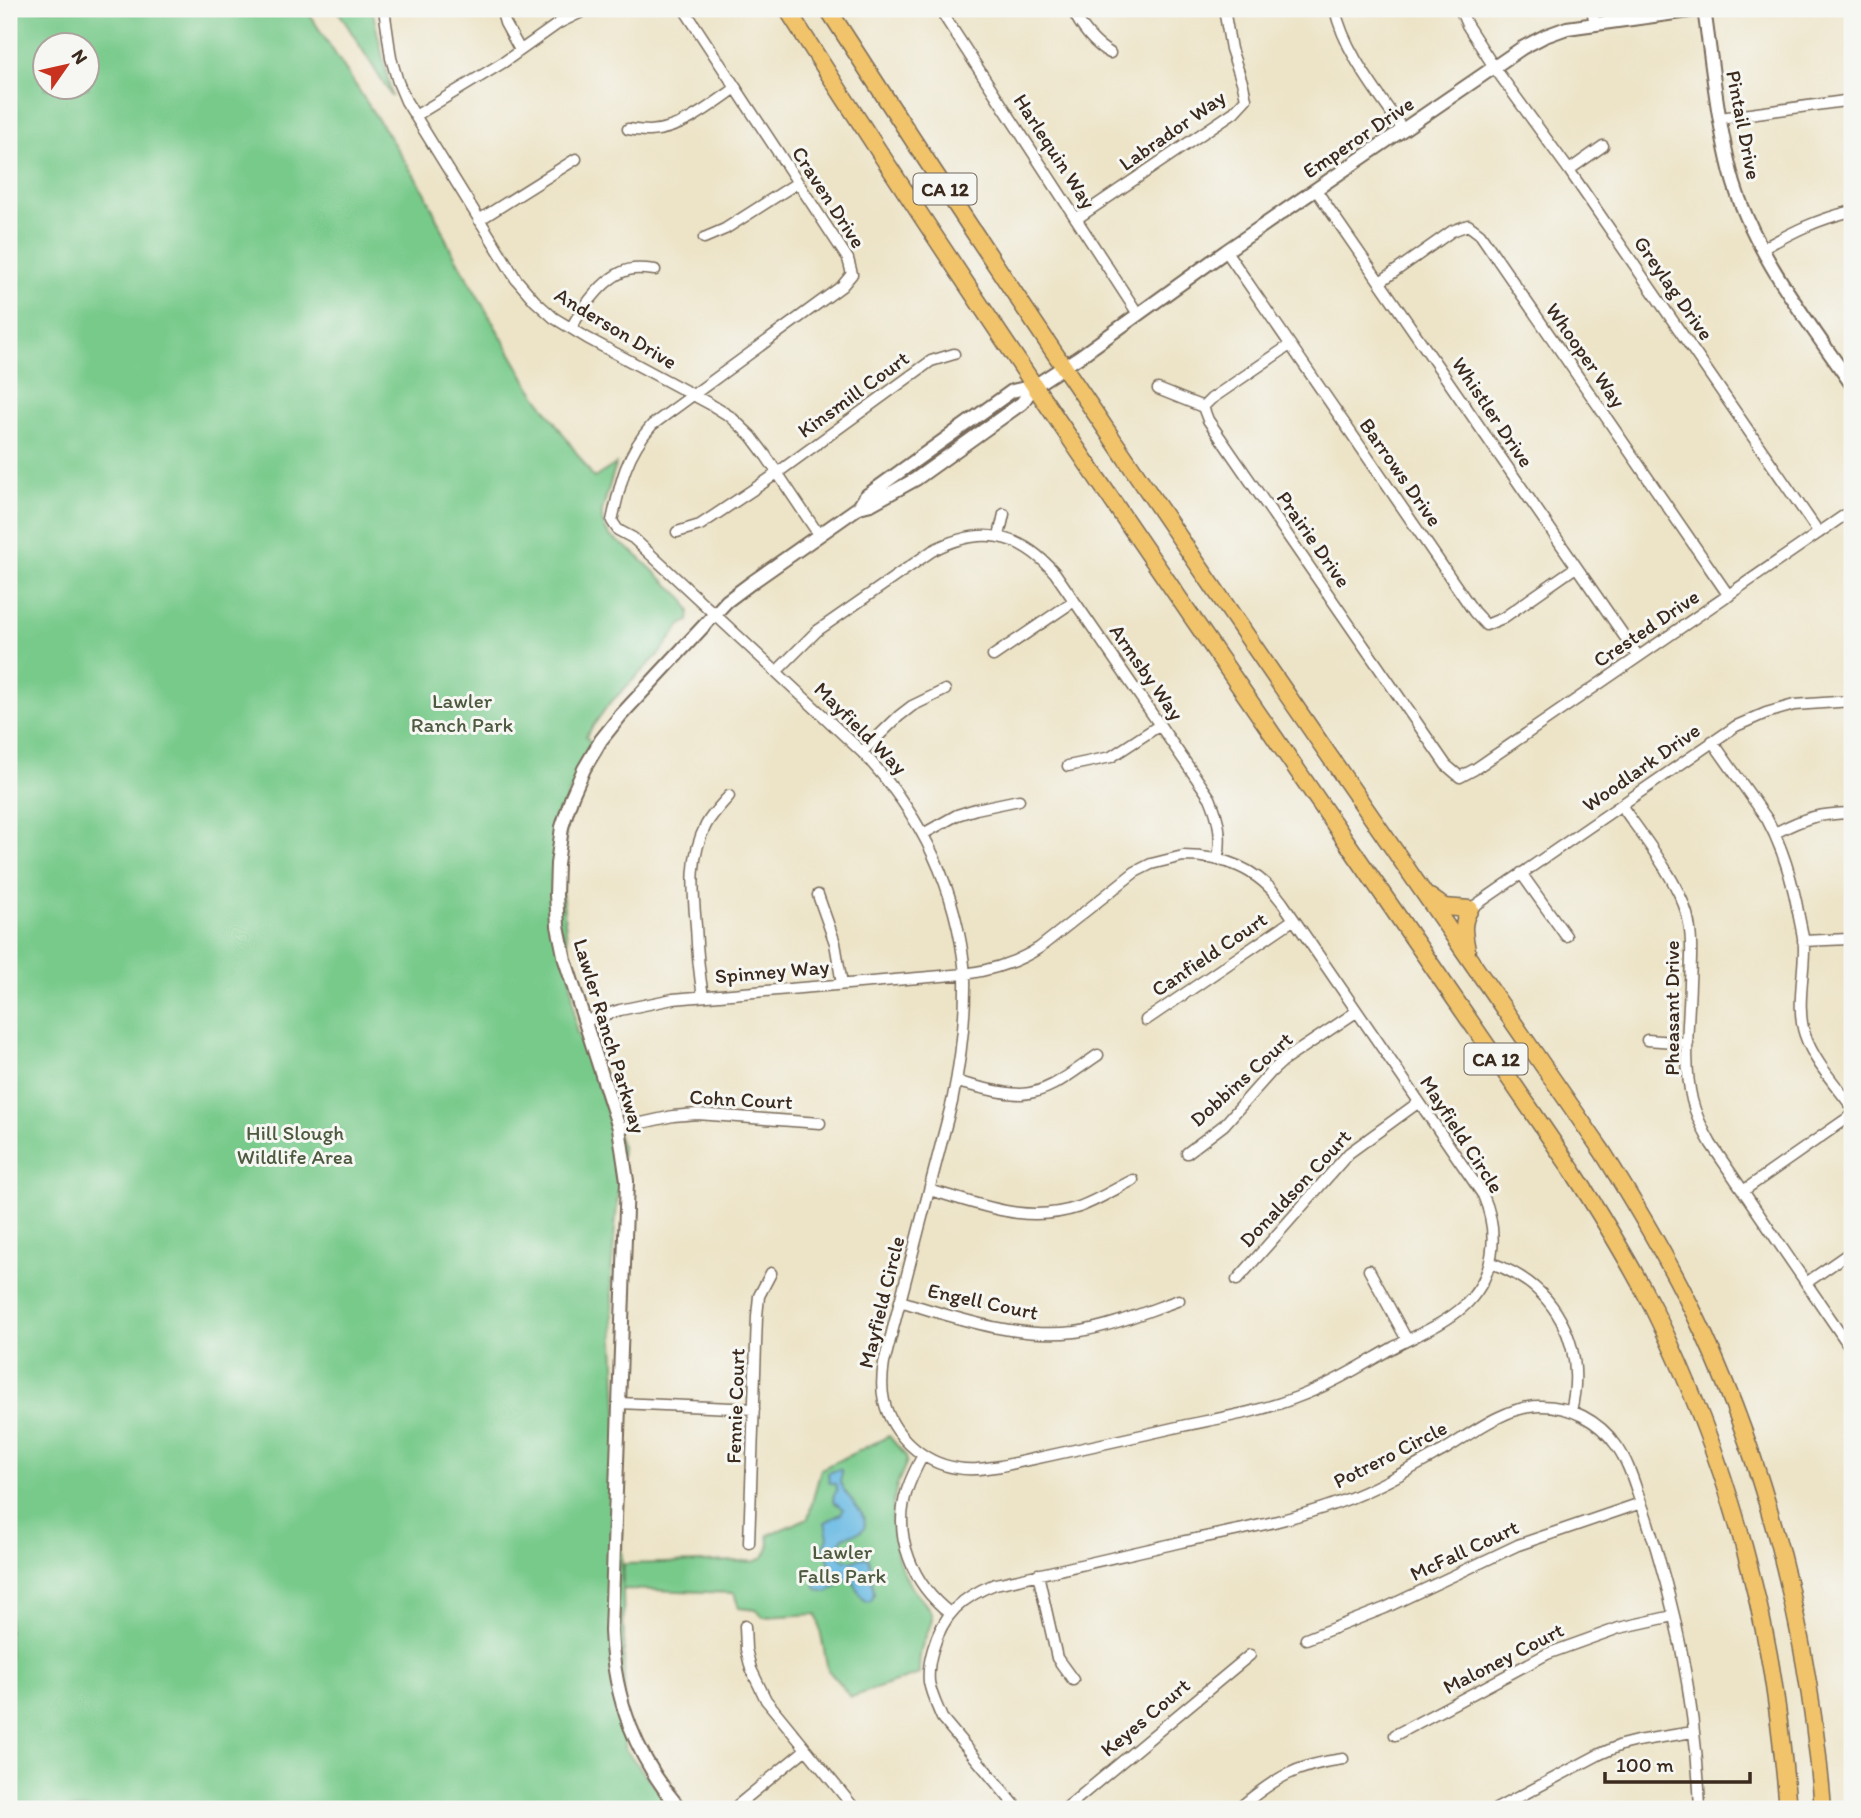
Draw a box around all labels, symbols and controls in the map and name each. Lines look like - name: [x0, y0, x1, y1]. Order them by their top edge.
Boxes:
- north arrow: [32, 32, 102, 102]
- text: N: [67, 45, 93, 69]
- street label: Pintail Drive: [1721, 68, 1767, 182]
- street label: Labrador Way: [1114, 84, 1230, 176]
- street label: Harlequin Way: [1009, 89, 1102, 213]
- street label: Emperor Drive: [1298, 91, 1418, 183]
- street label: Craven Drive: [787, 141, 871, 253]
- road number: CA 12: [914, 174, 976, 204]
- street label: Greylag Drive: [1629, 231, 1719, 345]
- street label: Anderson Drive: [550, 282, 682, 374]
- street label: Whooper Way: [1541, 298, 1631, 412]
- street label: Kinsmill Court: [792, 345, 914, 443]
- street label: Whistler Drive: [1447, 352, 1539, 472]
- street label: Barrows Drive: [1354, 413, 1448, 531]
- street label: Prairie Drive: [1272, 486, 1356, 592]
- street label: Crested Drive: [1588, 584, 1704, 672]
- street label: Armsby Way: [1105, 619, 1189, 725]
- street label: Mayfield Way: [809, 676, 913, 780]
- park label: Lawler Ranch Park: [411, 688, 513, 737]
- street label: Woodlark Drive: [1577, 717, 1705, 817]
- street label: Canfield Court: [1147, 906, 1272, 1002]
- street label: Lawler Ranch Parkway: [568, 936, 652, 1136]
- street label: Pheasant Drive: [1659, 940, 1684, 1076]
- street label: Spinney Way: [714, 954, 830, 988]
- street label: Dobbins Court: [1185, 1026, 1298, 1132]
- road number: CA 12: [1464, 1044, 1528, 1074]
- street label: Mayfield Circle: [1415, 1070, 1509, 1198]
- street label: Cohn Court: [689, 1084, 793, 1114]
- park label: Hill Slough Wildlife Area: [237, 1120, 353, 1169]
- street label: Donaldson Court: [1234, 1124, 1356, 1252]
- street label: Mayfield Circle: [853, 1233, 909, 1371]
- street label: Engell Court: [925, 1277, 1041, 1325]
- street label: Fennie Court: [720, 1348, 750, 1464]
- street label: Potrero Circle: [1329, 1415, 1451, 1493]
- street label: McFall Court: [1406, 1514, 1522, 1586]
- park label: Lawler Falls Park: [798, 1539, 887, 1588]
- street label: Maloney Court: [1439, 1617, 1568, 1699]
- street label: Keyes Court: [1095, 1672, 1195, 1762]
- scale bar: [1605, 1741, 1751, 1785]
- text: 100 m: [1616, 1752, 1674, 1777]

